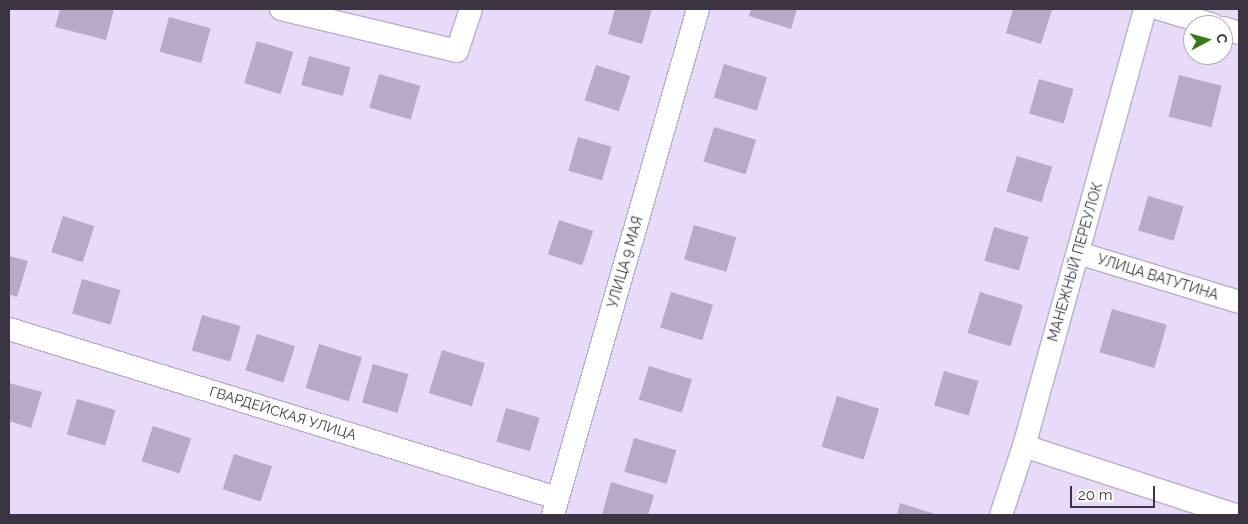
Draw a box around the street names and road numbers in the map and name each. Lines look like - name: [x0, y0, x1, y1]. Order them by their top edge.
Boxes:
- street label: МАНЕЖНЫЙ ПЕРЕУЛОК: [1044, 180, 1106, 344]
- street label: УЛИЦА 9 МАЯ: [604, 214, 646, 310]
- street label: УЛИЦА ВАТУТИНА: [1095, 250, 1221, 304]
- street label: ГВАРДЕЙСКАЯ УЛИЦА: [207, 383, 359, 443]

